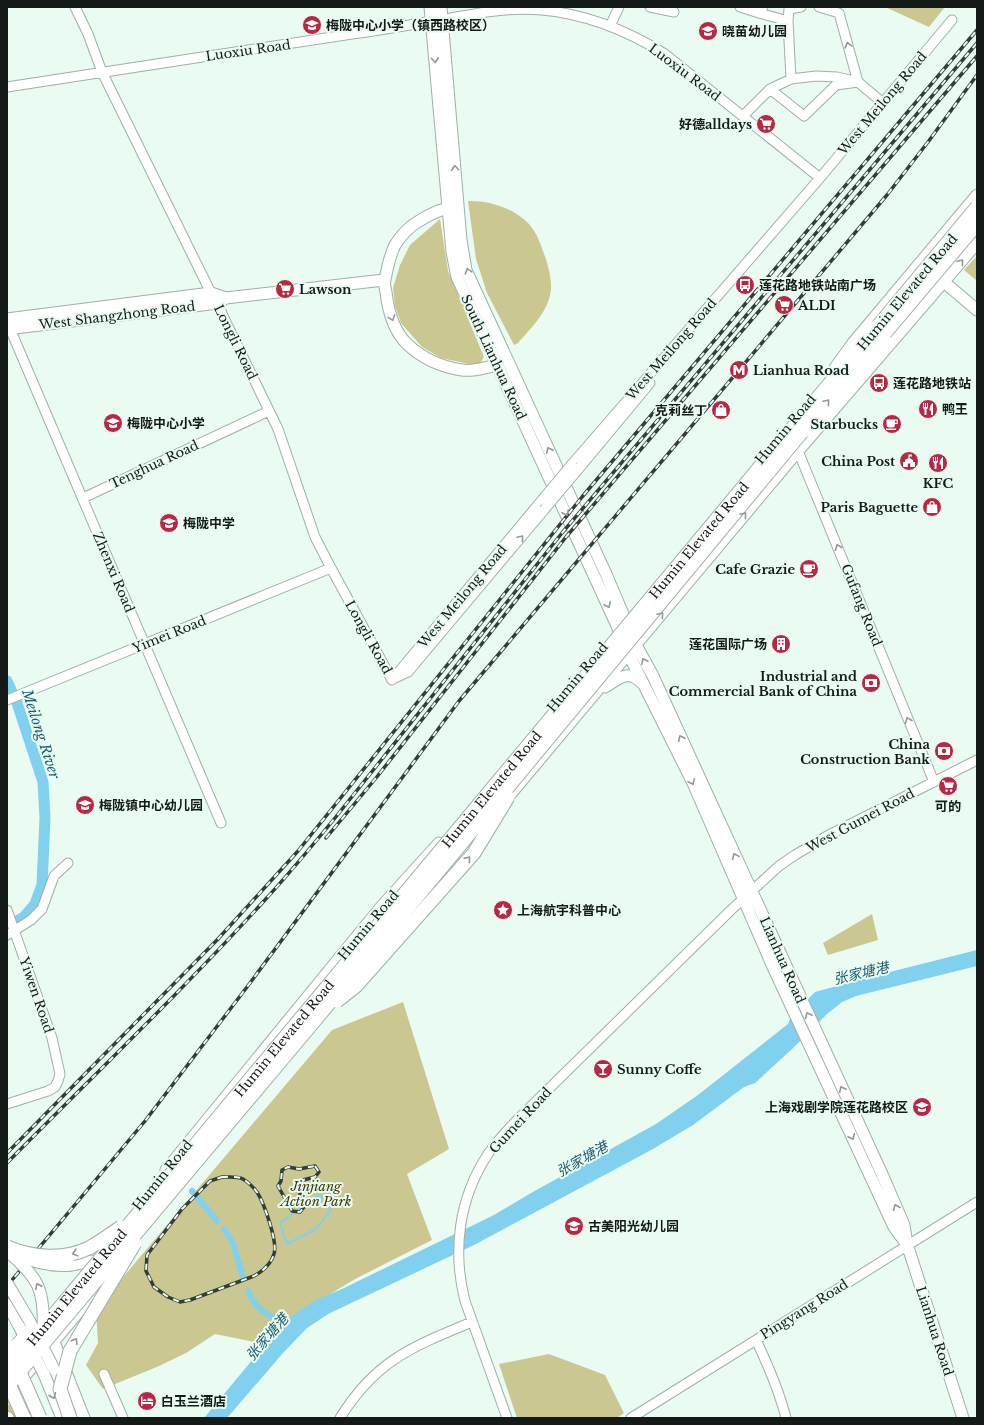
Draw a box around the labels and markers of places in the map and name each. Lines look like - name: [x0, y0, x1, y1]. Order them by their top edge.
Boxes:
- school or university icon: 梅陇中心小学（镇西路校区）: [301, 14, 323, 36]
- place label: 梅陇中心小学（镇西路校区）: [326, 17, 495, 34]
- school or university icon: 晓苗幼儿园: [697, 20, 719, 42]
- place label: 晓苗幼儿园: [722, 23, 787, 40]
- supermarket icon: 好德alldays: [755, 113, 777, 135]
- place label: 好德alldays: [679, 116, 752, 133]
- bus stop icon: 莲花路地铁站南广场: [734, 274, 756, 296]
- place label: 莲花路地铁站南广场: [759, 277, 876, 294]
- supermarket icon: Lawson: [274, 278, 296, 300]
- place label: Lawson: [299, 281, 352, 298]
- supermarket icon: ALDI: [773, 294, 795, 316]
- place label: ALDI: [797, 297, 836, 314]
- metro station icon: Lianhua Road: [728, 359, 750, 381]
- place label: Lianhua Road: [753, 362, 849, 379]
- bus stop icon: 莲花路地铁站: [868, 372, 890, 394]
- place label: 莲花路地铁站: [893, 375, 971, 392]
- restaurant icon: 鸭王: [917, 398, 939, 420]
- shop icon: 克莉丝丁: [710, 399, 732, 421]
- place label: 鸭王: [942, 401, 968, 418]
- place label: 克莉丝丁: [655, 402, 707, 419]
- school or university icon: 梅陇中心小学: [102, 412, 124, 434]
- cafe icon: Starbucks: [881, 413, 903, 435]
- place label: 梅陇中心小学: [127, 415, 205, 432]
- place label: Starbucks: [811, 416, 878, 433]
- public building icon: China Post: [898, 450, 920, 472]
- restaurant icon: KFC: [927, 452, 949, 474]
- place label: China Post: [821, 453, 895, 470]
- place label: KFC: [923, 475, 953, 492]
- shop icon: Paris Baguette: [921, 496, 943, 518]
- place label: Paris Baguette: [821, 499, 918, 516]
- school or university icon: 梅陇中学: [158, 512, 180, 534]
- place label: 梅陇中学: [183, 515, 235, 532]
- cafe icon: Cafe Grazie: [798, 558, 820, 580]
- place label: Cafe Grazie: [715, 561, 795, 578]
- building icon: 莲花国际广场: [770, 633, 792, 655]
- place label: 莲花国际广场: [689, 636, 767, 653]
- place label: Industrial and Commercial Bank of China: [669, 668, 858, 700]
- bank icon: Industrial and Commercial Bank of China: [860, 672, 882, 694]
- place label: China Construction Bank: [800, 736, 931, 768]
- bank icon: China Construction Bank: [933, 740, 955, 762]
- supermarket icon: 可的: [937, 775, 959, 797]
- school or university icon: 梅陇镇中心幼儿园: [74, 794, 96, 816]
- place label: 梅陇镇中心幼儿园: [99, 797, 203, 814]
- place label: 可的: [935, 798, 961, 815]
- place icon: 上海航宇科普中心: [492, 899, 514, 921]
- place label: 上海航宇科普中心: [517, 902, 621, 919]
- bar icon: Sunny Coffe: [592, 1058, 614, 1080]
- place label: Sunny Coffe: [617, 1061, 702, 1078]
- school or university icon: 上海戏剧学院莲花路校区: [911, 1096, 933, 1118]
- place label: 上海戏剧学院莲花路校区: [765, 1099, 908, 1116]
- school or university icon: 古美阳光幼儿园: [563, 1215, 585, 1237]
- place label: 古美阳光幼儿园: [588, 1218, 679, 1235]
- hotel icon: 白玉兰酒店: [136, 1390, 158, 1412]
- place label: 白玉兰酒店: [161, 1393, 226, 1410]

